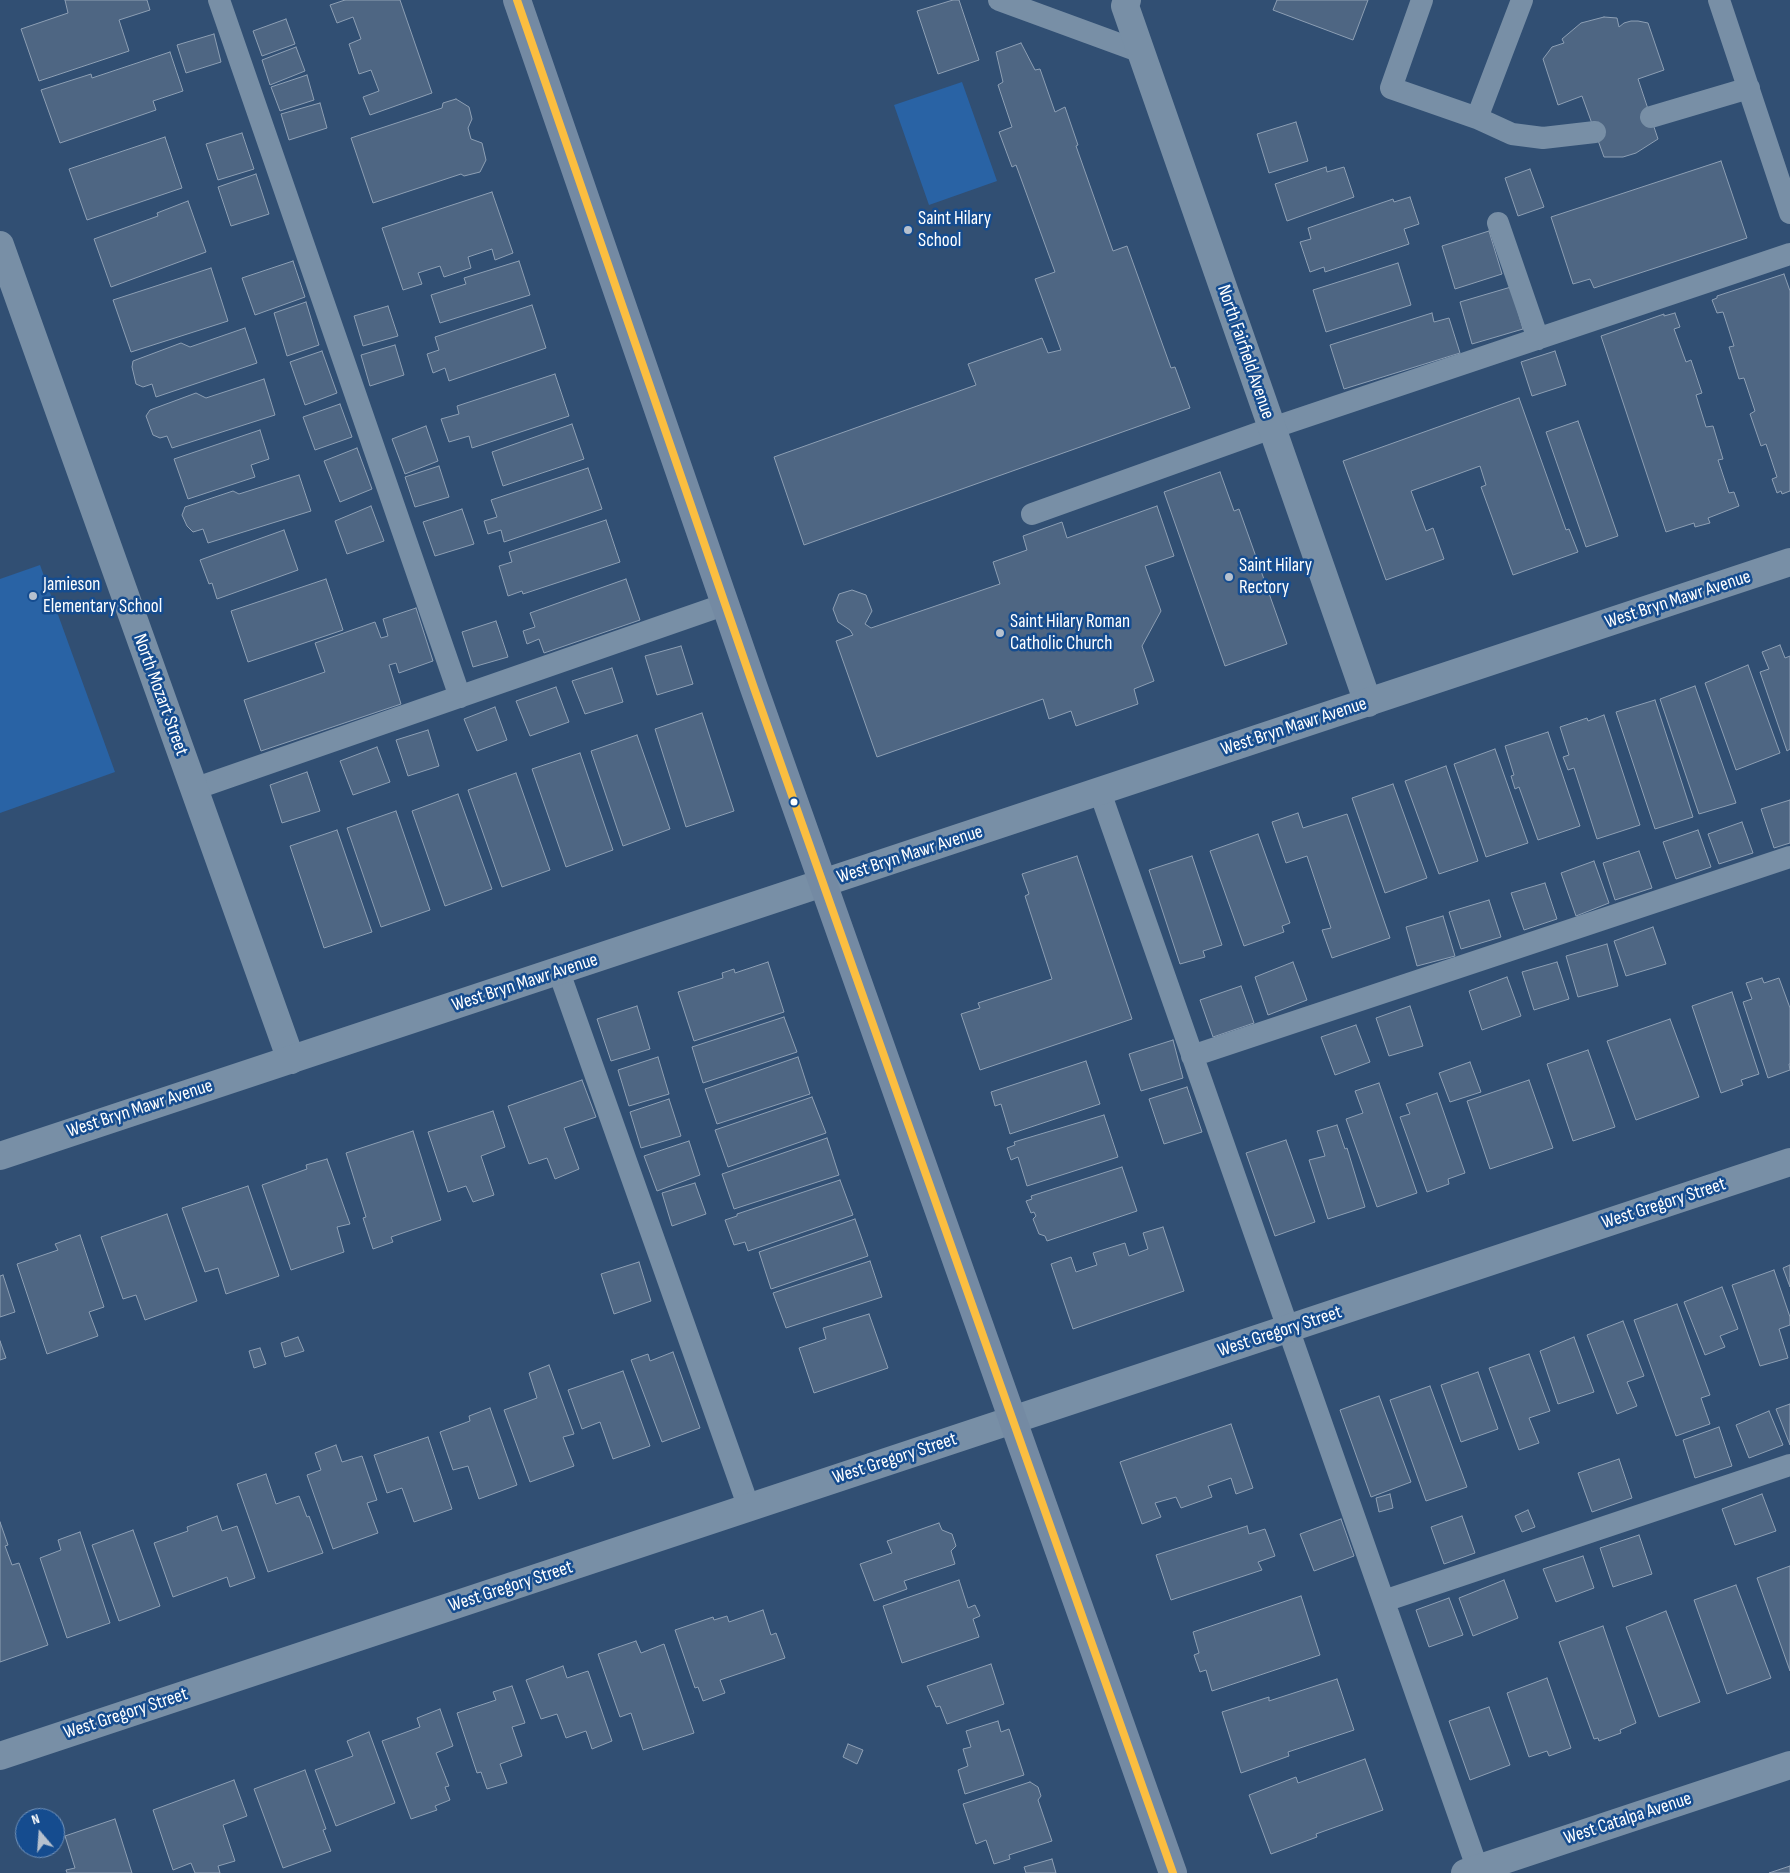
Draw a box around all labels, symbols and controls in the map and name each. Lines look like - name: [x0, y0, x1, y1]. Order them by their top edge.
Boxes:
- place label: Saint Hilary School: [918, 208, 991, 252]
- marker: Saint Hilary School: [902, 224, 914, 236]
- street label: North Fairfield Avenue: [1211, 282, 1279, 422]
- place label: Saint Hilary Rectory: [1239, 555, 1312, 599]
- street label: West Bryn Mawr Avenue: [1602, 566, 1754, 634]
- marker: Saint Hilary Rectory: [1223, 571, 1235, 583]
- place label: Jamieson Elementary School: [43, 574, 162, 618]
- marker: Jamieson Elementary School: [27, 590, 39, 602]
- place label: Saint Hilary Roman Catholic Church: [1010, 611, 1130, 655]
- marker: Saint Hilary Roman Catholic Church: [994, 627, 1006, 639]
- street label: North Mozart Street: [127, 631, 193, 759]
- street label: West Bryn Mawr Avenue: [1218, 693, 1370, 761]
- unlabelled marker: [789, 797, 799, 807]
- street label: West Bryn Mawr Avenue: [834, 821, 986, 889]
- street label: West Bryn Mawr Avenue: [449, 949, 601, 1017]
- street label: West Bryn Mawr Avenue: [64, 1075, 216, 1143]
- street label: West Gregory Street: [1599, 1173, 1729, 1235]
- street label: West Gregory Street: [1215, 1301, 1345, 1363]
- street label: West Gregory Street: [830, 1428, 960, 1490]
- street label: West Gregory Street: [446, 1556, 576, 1618]
- street label: West Gregory Street: [61, 1683, 191, 1745]
- street label: West Catalpa Avenue: [1561, 1788, 1695, 1850]
- north arrow: [15, 1808, 65, 1858]
- text: N: [29, 1810, 42, 1828]

